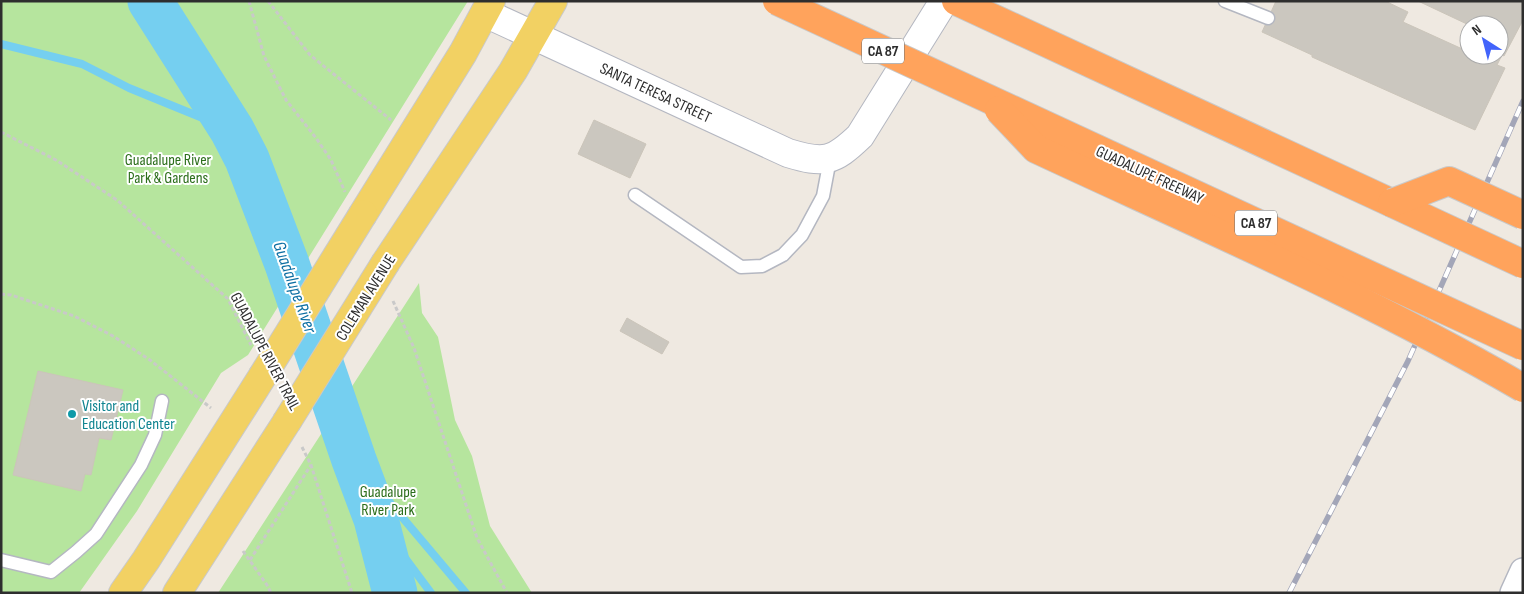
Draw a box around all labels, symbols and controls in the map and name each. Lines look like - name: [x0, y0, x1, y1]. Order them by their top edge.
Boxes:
- north arrow: [1459, 15, 1509, 65]
- text: N: [1469, 21, 1485, 39]
- road number: CA 87: [862, 38, 904, 64]
- street label: SANTA TERESA STREET: [597, 59, 715, 128]
- street label: GUADALUPE FREEWAY: [1093, 142, 1206, 209]
- park label: Guadalupe River Park & Gardens: [125, 151, 212, 188]
- road number: CA 87: [1235, 210, 1277, 236]
- water label: Guadalupe River: [268, 238, 321, 337]
- street label: COLEMAN AVENUE: [332, 251, 400, 344]
- street label: GUADALUPE RIVER TRAIL: [226, 290, 304, 414]
- place label: Visitor and Education Center: [82, 397, 175, 434]
- marker: Visitor and Education Center: [66, 408, 78, 420]
- park label: Guadalupe River Park: [360, 483, 416, 520]

